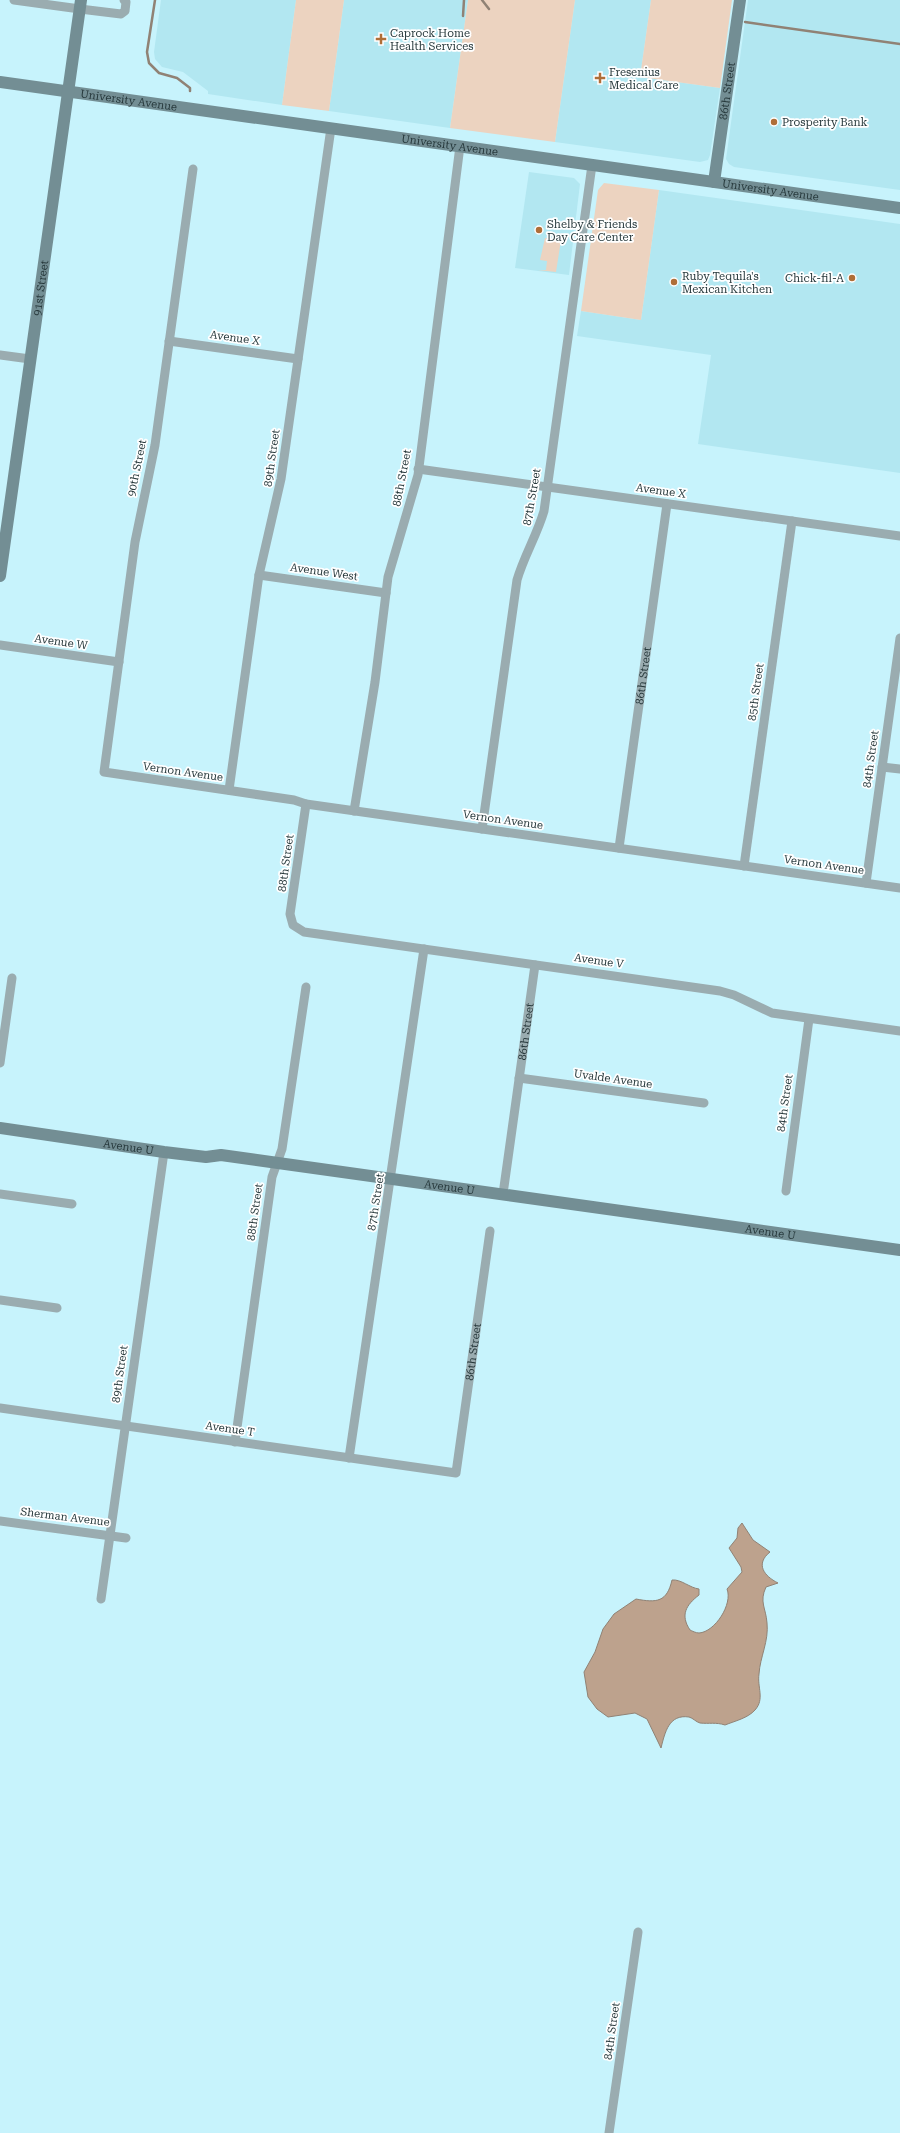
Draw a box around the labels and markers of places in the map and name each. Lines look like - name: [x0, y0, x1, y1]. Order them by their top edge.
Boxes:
- place label: Caprock Home Health Services: [390, 27, 473, 53]
- marker: Caprock Home Health Services: [375, 33, 387, 45]
- place label: Fresenius Medical Care: [609, 66, 679, 92]
- marker: Fresenius Medical Care: [594, 72, 606, 84]
- place label: Prosperity Bank: [782, 116, 867, 129]
- marker: Prosperity Bank: [769, 117, 779, 127]
- place label: Shelby & Friends Day Care Center: [547, 218, 637, 244]
- marker: Shelby & Friends Day Care Center: [534, 225, 544, 235]
- place label: Ruby Tequila's Mexican Kitchen: [682, 270, 772, 296]
- place label: Chick-fil-A: [785, 272, 844, 285]
- marker: Chick-fil-A: [847, 273, 857, 283]
- marker: Ruby Tequila's Mexican Kitchen: [669, 277, 679, 287]

